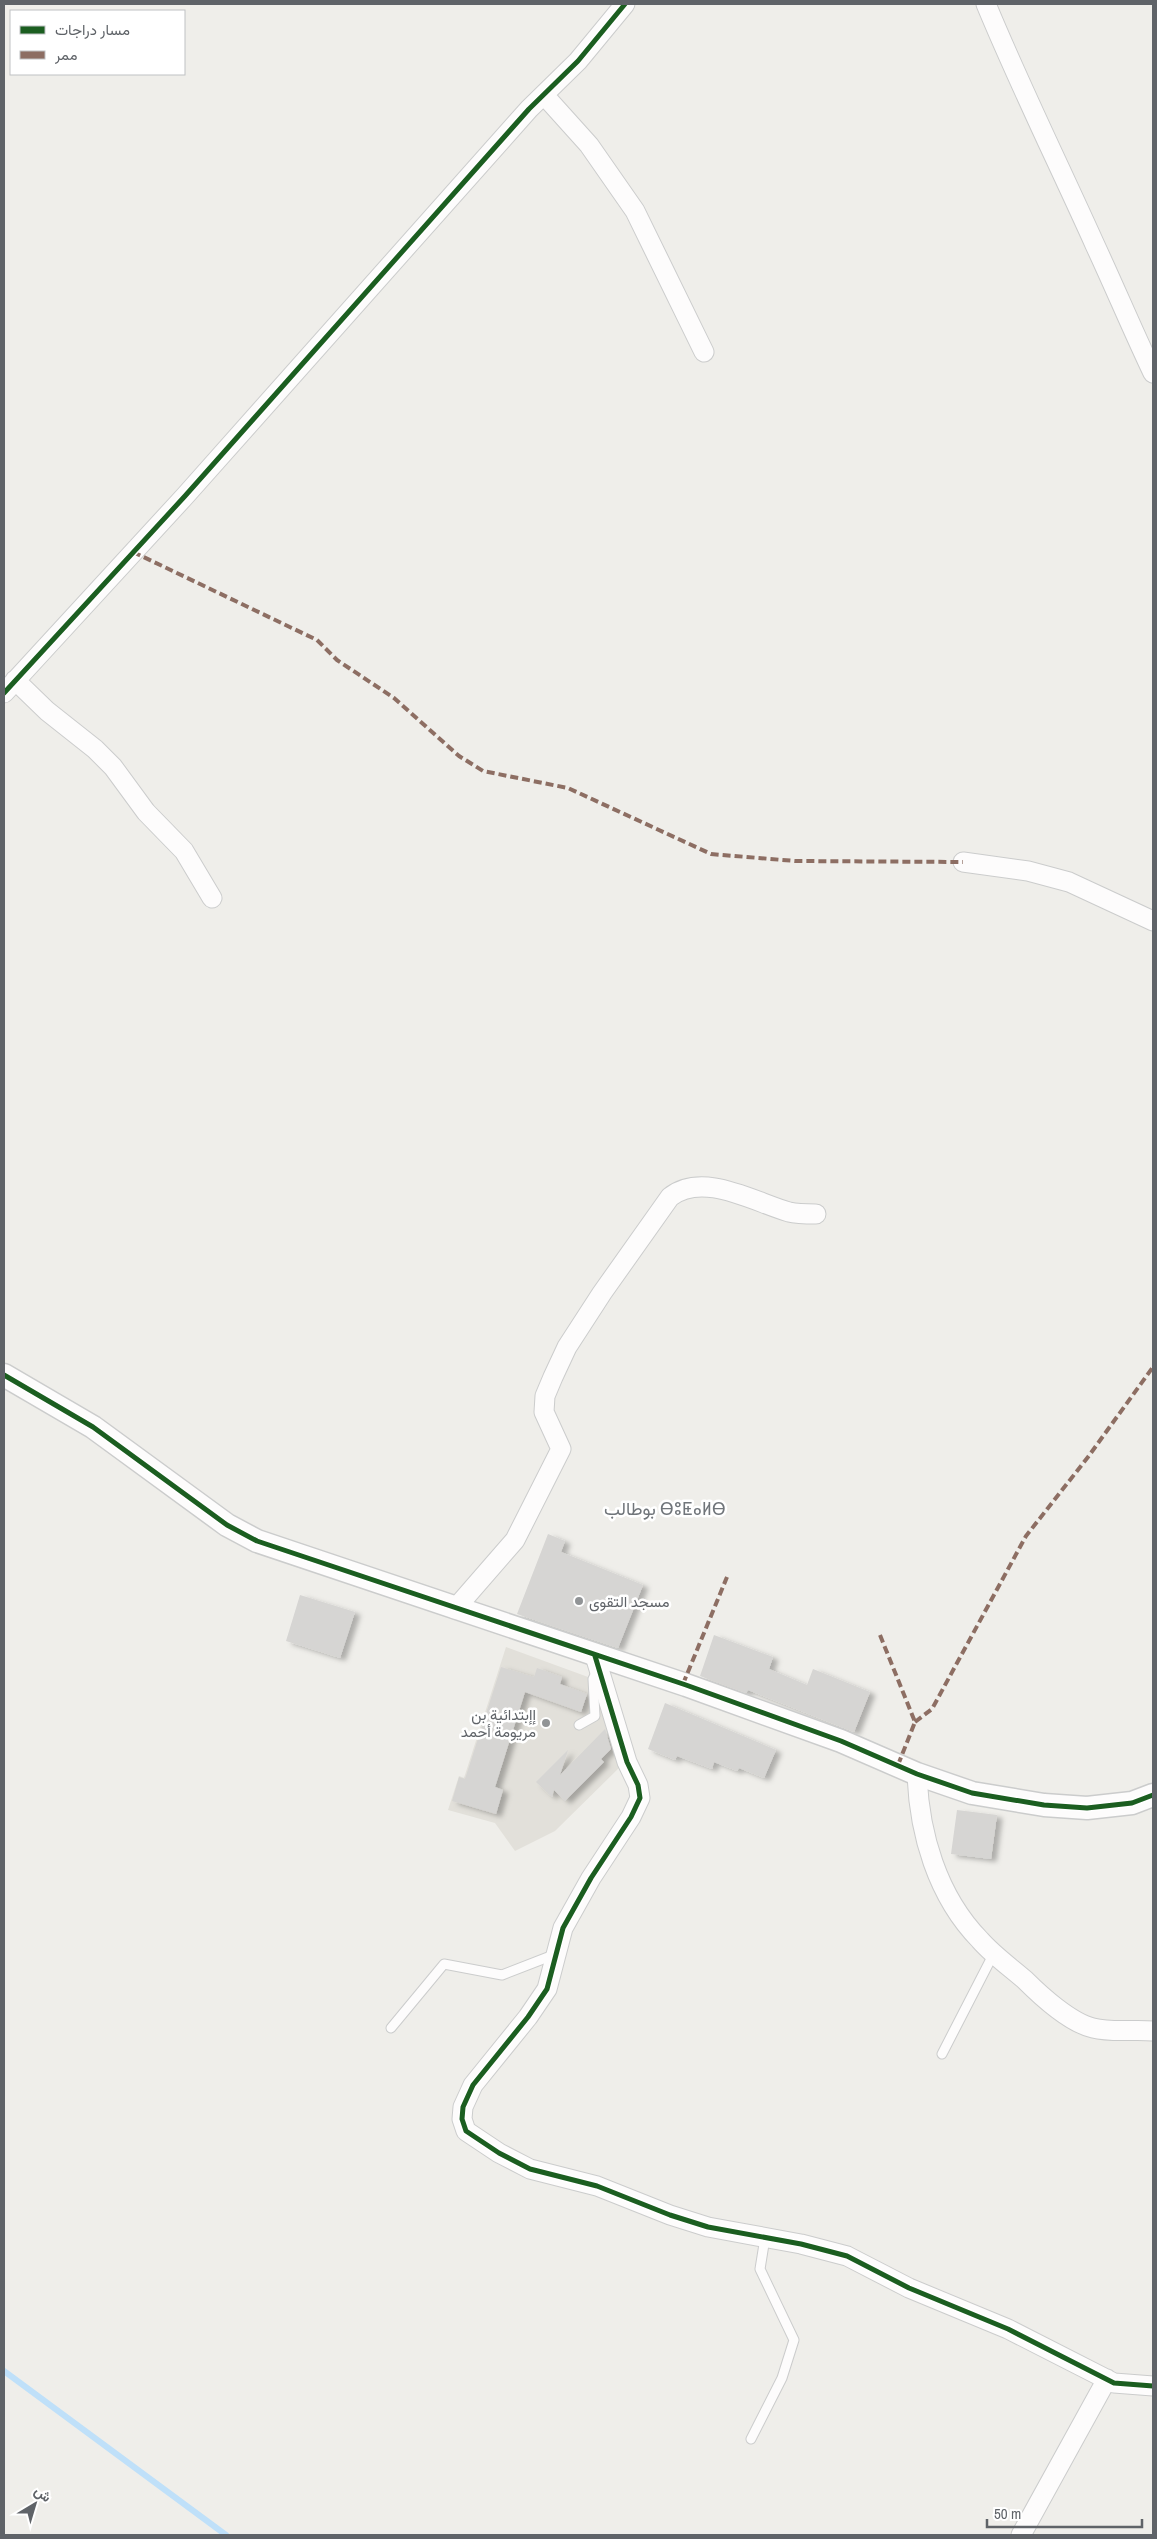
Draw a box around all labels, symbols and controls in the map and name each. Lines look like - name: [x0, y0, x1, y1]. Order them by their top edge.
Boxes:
- legend: [10, 10, 185, 75]
- text: مسار دراجات: [55, 19, 130, 40]
- text: ممر: [54, 44, 77, 65]
- district label: بوطالب ⴱⵓⵟⴰⵍⴱ: [604, 1496, 726, 1521]
- place label: مسجد التقوى: [589, 1591, 670, 1612]
- marker: مسجد التقوى: [573, 1595, 585, 1607]
- place label: إإبتدائية بن مريومة أحمد: [461, 1704, 537, 1742]
- marker: إإبتدائية بن مريومة أحمد: [540, 1717, 552, 1729]
- north arrow: [10, 2479, 60, 2529]
- text: ش: [31, 2481, 55, 2506]
- scale bar: [987, 2496, 1142, 2528]
- text: 50 m: [994, 2503, 1021, 2524]

